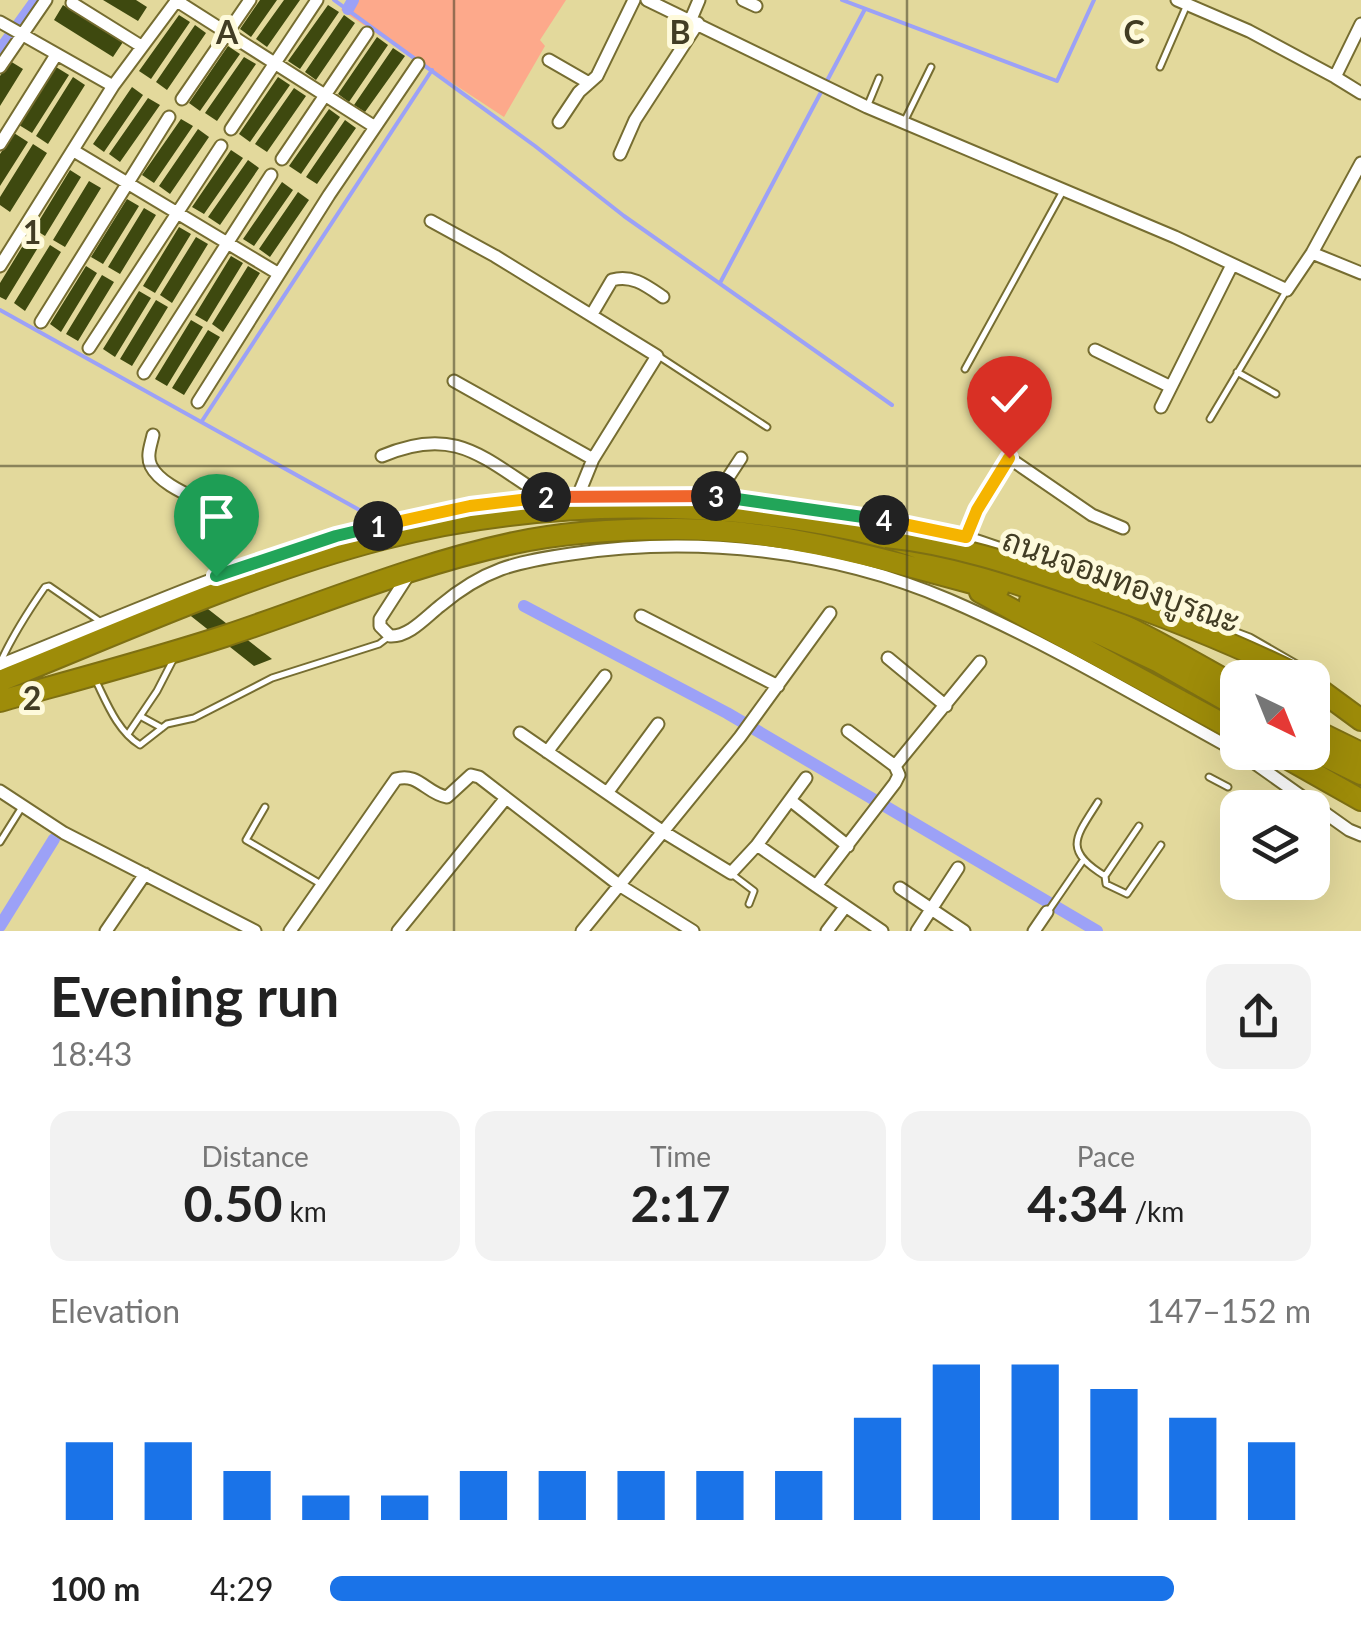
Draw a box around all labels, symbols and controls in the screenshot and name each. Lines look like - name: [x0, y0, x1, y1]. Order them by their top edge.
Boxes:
- text: A: [215, 12, 239, 51]
- text: B: [669, 12, 691, 51]
- text: C: [1123, 12, 1145, 51]
- text: 1: [23, 212, 41, 251]
- pin: [967, 356, 1052, 459]
- icon: check: [982, 371, 1037, 426]
- pin: 3: [691, 471, 741, 521]
- pin: 2: [521, 472, 571, 522]
- pin: [174, 474, 259, 577]
- text: 3: [708, 479, 724, 513]
- text: 2: [538, 480, 554, 514]
- icon: arrive: [189, 489, 244, 544]
- pin: 4: [859, 495, 909, 545]
- pin: 1: [353, 501, 403, 551]
- text: 4: [876, 503, 892, 537]
- text: 1: [370, 509, 386, 543]
- street label: ถนนจอมทองบูรณะ: [996, 519, 1246, 644]
- north arrow: [1220, 660, 1330, 770]
- map controls: [1220, 660, 1330, 900]
- text: 2: [23, 678, 41, 717]
- button: layers: [1220, 790, 1330, 900]
- text: Evening run: [50, 963, 339, 1029]
- button: share: [1206, 964, 1311, 1069]
- text: 18:43: [50, 1034, 132, 1073]
- text: Distance: [201, 1139, 309, 1173]
- text: Time: [650, 1139, 711, 1173]
- text: Pace: [1077, 1139, 1135, 1173]
- text: 0.50: [184, 1173, 282, 1233]
- text: 2:17: [631, 1173, 730, 1233]
- text: 4:34: [1027, 1173, 1127, 1233]
- text: km: [282, 1194, 327, 1228]
- text: /km: [1127, 1194, 1184, 1228]
- text: Elevation: [50, 1291, 180, 1330]
- text: 147–152 m: [1147, 1291, 1311, 1330]
- text: 100 m: [50, 1569, 140, 1608]
- text: 4:29: [210, 1569, 274, 1608]

